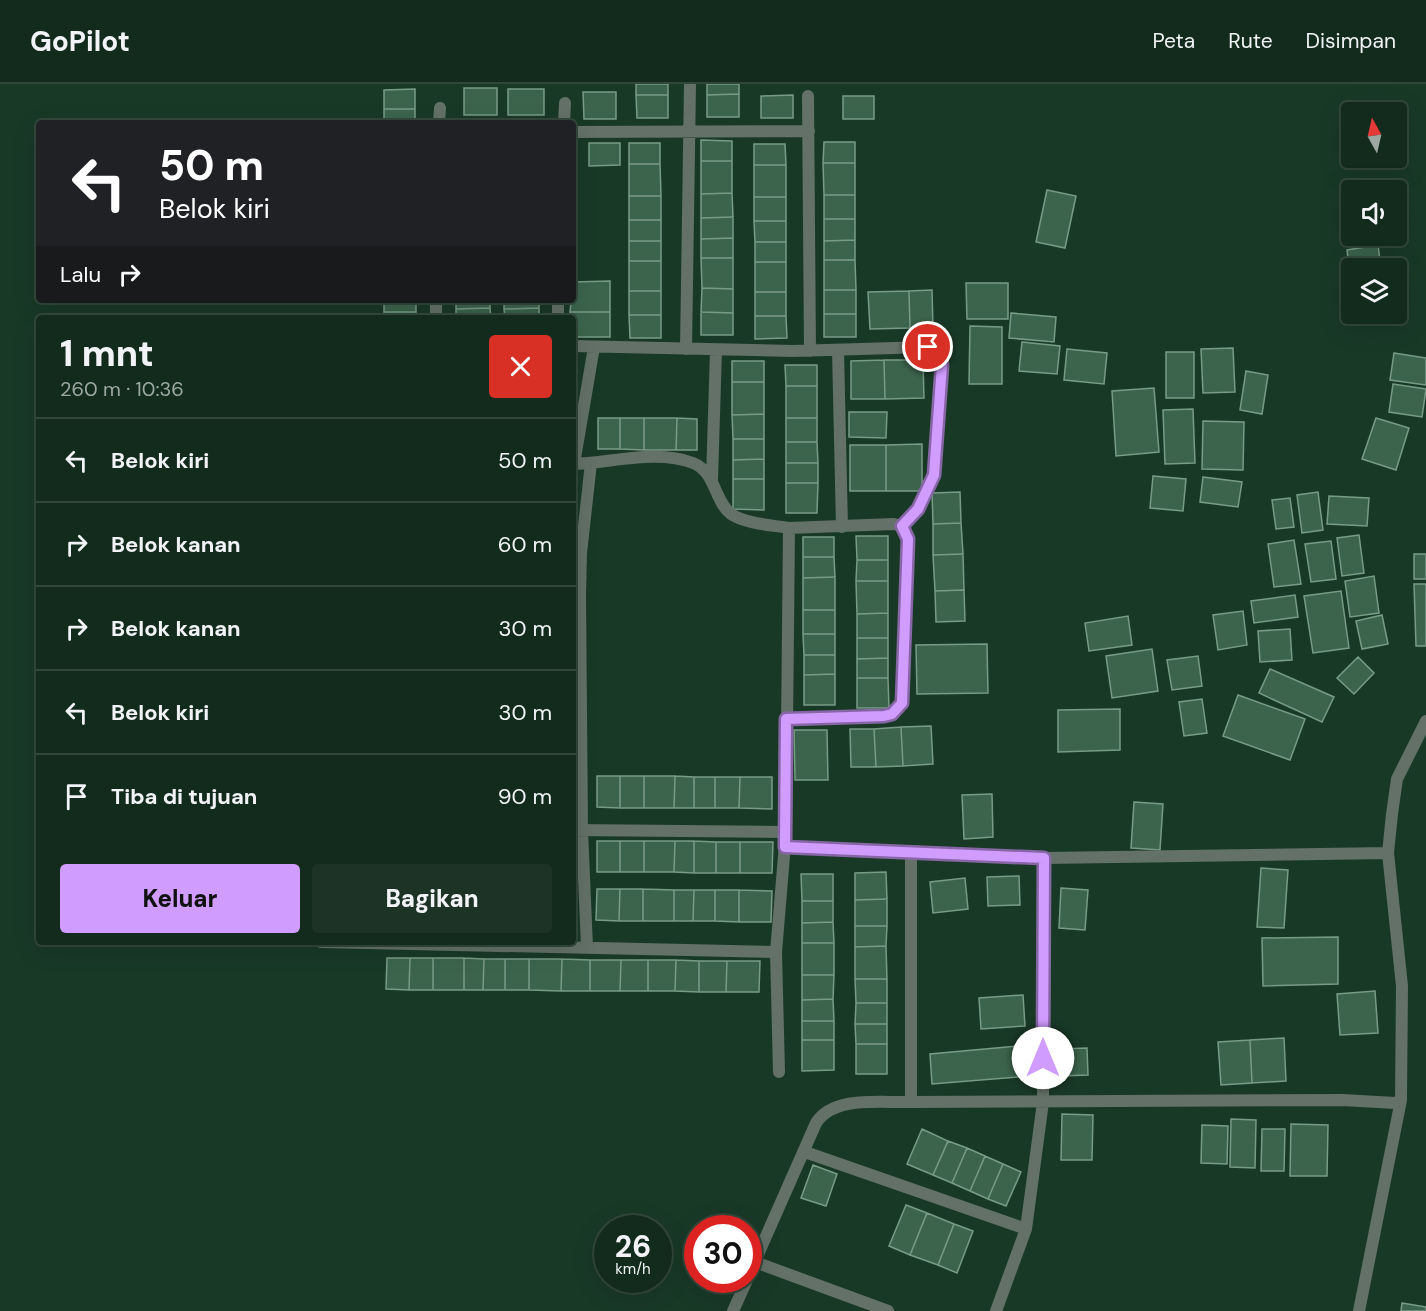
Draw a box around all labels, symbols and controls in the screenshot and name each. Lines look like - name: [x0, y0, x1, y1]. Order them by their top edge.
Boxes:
- text: GoPilot: [30, 23, 130, 60]
- text: Peta: [1152, 27, 1195, 55]
- text: Rute: [1228, 27, 1273, 55]
- text: Disimpan: [1306, 27, 1396, 55]
- north arrow: [1341, 102, 1407, 168]
- map controls: [1341, 102, 1407, 324]
- text: 50 m: [159, 138, 264, 193]
- icon: left: [60, 144, 138, 222]
- button: sound: [1341, 180, 1407, 246]
- text: Belok kiri: [159, 191, 270, 226]
- icon: right: [113, 258, 146, 291]
- button: layers: [1341, 258, 1407, 324]
- text: Lalu: [60, 260, 101, 289]
- pin: [902, 321, 953, 372]
- text: 1 mnt: [60, 330, 154, 377]
- icon: arrive: [911, 330, 944, 363]
- button: close: [489, 335, 552, 398]
- text: 260 m · 10:36: [60, 376, 184, 402]
- icon: left: [60, 444, 93, 477]
- text: Belok kiri: [111, 446, 209, 475]
- text: 50 m: [498, 446, 552, 475]
- icon: right: [60, 528, 93, 561]
- text: Belok kanan: [111, 530, 241, 559]
- text: 60 m: [498, 530, 552, 559]
- icon: right: [60, 612, 93, 645]
- text: Belok kanan: [111, 614, 241, 643]
- text: 30 m: [498, 614, 552, 643]
- icon: left: [60, 696, 93, 729]
- text: Belok kiri: [111, 698, 209, 727]
- text: 30 m: [498, 698, 552, 727]
- icon: arrive: [60, 780, 93, 813]
- text: Tiba di tujuan: [111, 782, 257, 811]
- text: 90 m: [498, 782, 552, 811]
- button: Keluar: [60, 864, 300, 933]
- button: Bagikan: [312, 864, 552, 933]
- position arrow: [1011, 1026, 1075, 1090]
- speed limit sign: 30: [684, 1215, 762, 1293]
- text: 26: [615, 1227, 651, 1266]
- text: km/h: [615, 1259, 651, 1279]

